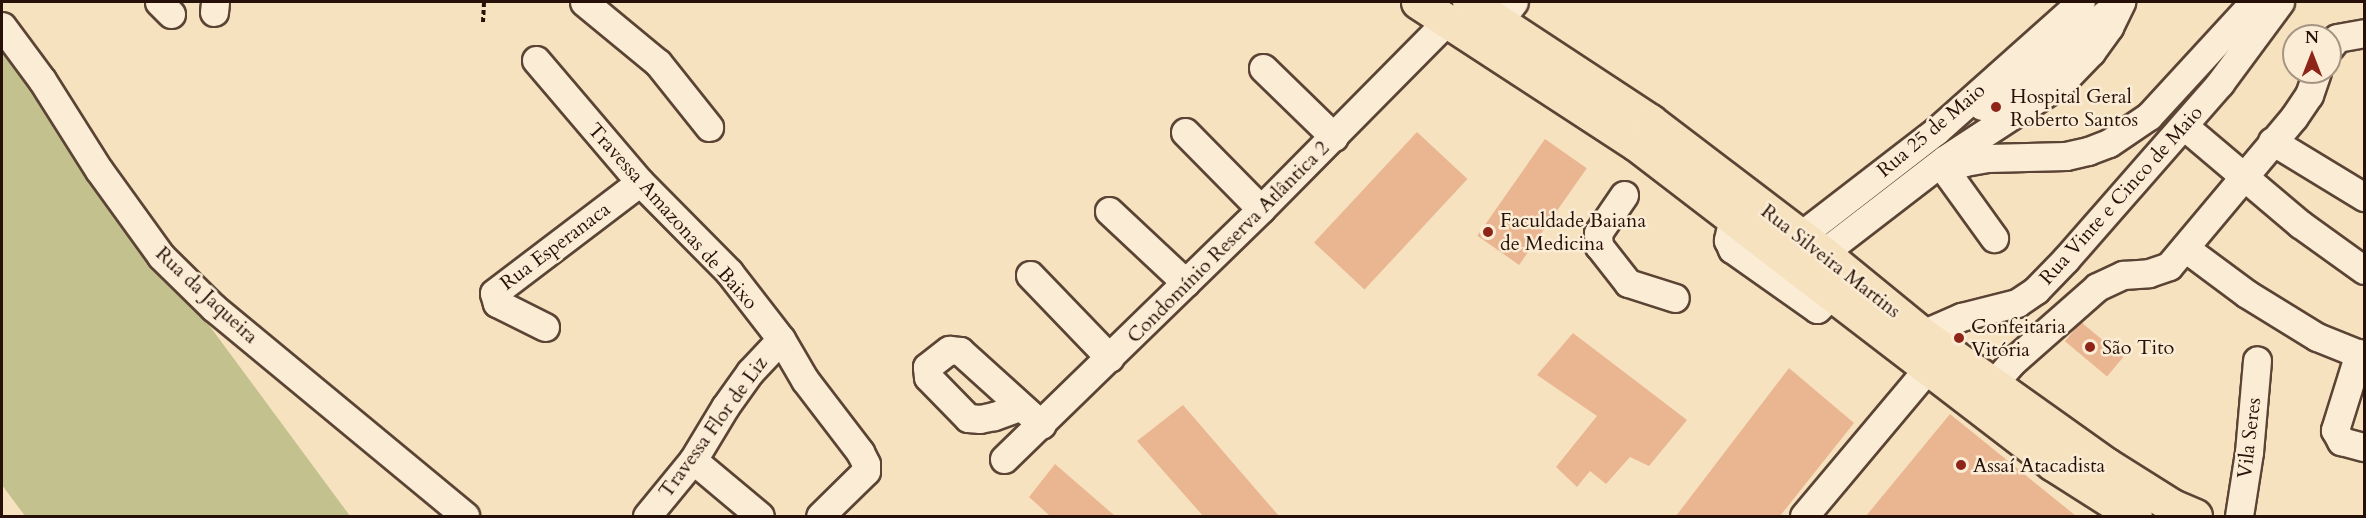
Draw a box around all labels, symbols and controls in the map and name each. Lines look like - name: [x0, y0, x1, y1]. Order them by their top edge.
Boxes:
- north arrow: [2282, 24, 2342, 84]
- text: N: [2305, 27, 2319, 49]
- street label: Rua 25 de Maio: [1872, 78, 1990, 182]
- place label: Hospital Geral Roberto Santos: [2010, 84, 2138, 131]
- marker: Hospital Geral Roberto Santos: [1987, 98, 2005, 116]
- street label: Rua Vinte e Cinco de Maio: [2034, 101, 2208, 289]
- street label: Travessa Amazonas de Baixo: [583, 118, 763, 314]
- street label: Condomínio Reserva Atlântica 2: [1122, 136, 1334, 348]
- street label: Rua Esperanaca: [495, 197, 615, 295]
- street label: Rua Silveira Martins: [1756, 199, 1906, 323]
- place label: Faculdade Baiana de Medicina: [1500, 208, 1646, 255]
- marker: Faculdade Baiana de Medicina: [1481, 225, 1495, 239]
- street label: Rua da Jaqueira: [151, 241, 263, 349]
- place label: Confeitaria Vitória: [1971, 314, 2066, 361]
- marker: Confeitaria Vitória: [1952, 331, 1966, 345]
- place label: São Tito: [2102, 335, 2174, 359]
- marker: São Tito: [2083, 340, 2097, 354]
- street label: Travessa Flor de Liz: [654, 352, 772, 502]
- street label: Vila Seres: [2232, 396, 2266, 480]
- place label: Assaí Atacadista: [1973, 453, 2105, 477]
- marker: Assaí Atacadista: [1954, 458, 1968, 472]

